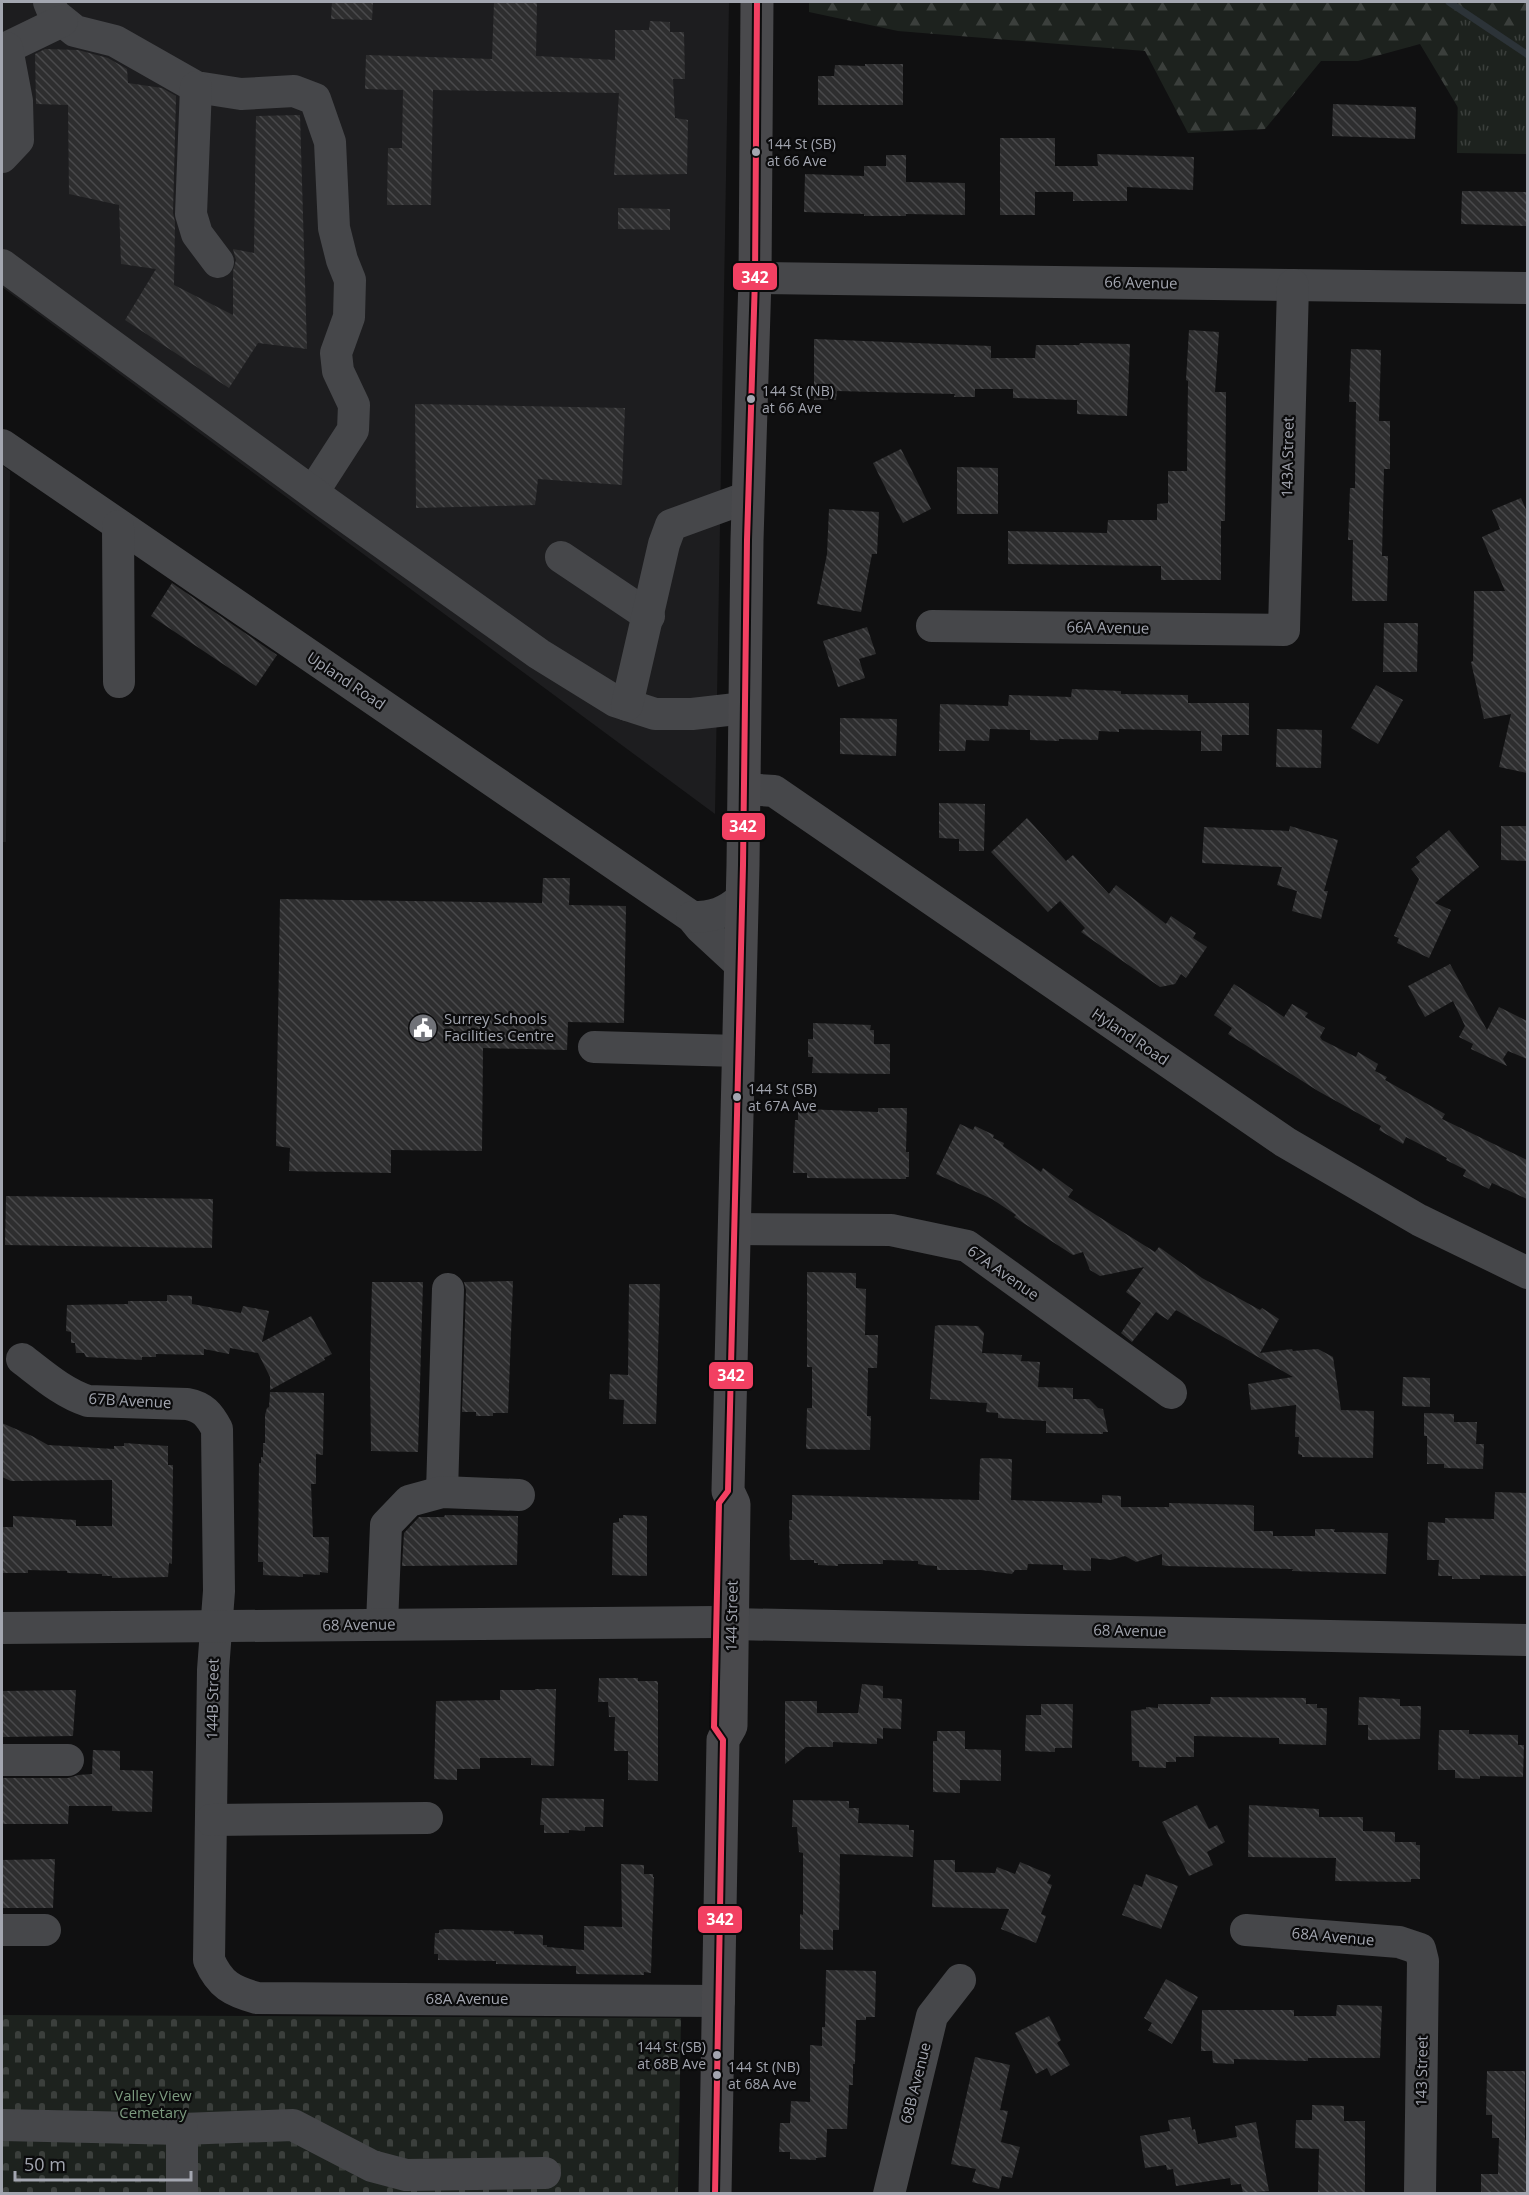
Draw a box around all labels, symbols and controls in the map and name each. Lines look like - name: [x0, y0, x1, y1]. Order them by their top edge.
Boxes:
- place label: 144 St (SB) at 66 Ave: [767, 134, 836, 170]
- marker: 144 St (SB) at 66 Ave: [750, 146, 762, 158]
- line badge: 342: [732, 262, 778, 291]
- text: 342: [741, 266, 769, 288]
- street label: 66 Avenue: [1104, 271, 1178, 293]
- place label: 144 St (NB) at 66 Ave: [762, 381, 834, 417]
- marker: 144 St (NB) at 66 Ave: [745, 393, 757, 405]
- street label: 143A Street: [1276, 416, 1298, 498]
- street label: 66A Avenue: [1066, 616, 1150, 638]
- street label: Upland Road: [304, 647, 390, 714]
- line badge: 342: [721, 812, 766, 841]
- text: 342: [729, 815, 757, 837]
- street label: Hyland Road: [1088, 1003, 1173, 1069]
- place label: Surrey Schools Facilities Centre: [444, 1008, 554, 1045]
- public building icon: Surrey Schools Facilities Centre: [407, 1012, 439, 1044]
- place label: 144 St (SB) at 67A Ave: [748, 1079, 817, 1115]
- marker: 144 St (SB) at 67A Ave: [731, 1091, 743, 1103]
- street label: 67A Avenue: [964, 1240, 1043, 1304]
- line badge: 342: [708, 1361, 754, 1390]
- text: 342: [717, 1364, 745, 1386]
- street label: 67B Avenue: [88, 1388, 172, 1412]
- street label: 144 Street: [720, 1580, 742, 1652]
- street label: 68 Avenue: [322, 1613, 396, 1635]
- street label: 68 Avenue: [1093, 1619, 1167, 1641]
- street label: 144B Street: [201, 1658, 223, 1740]
- line badge: 342: [697, 1905, 743, 1934]
- text: 342: [706, 1908, 734, 1930]
- street label: 68A Avenue: [1291, 1922, 1375, 1950]
- street label: 68A Avenue: [426, 1988, 508, 2008]
- street label: 143 Street: [1410, 2035, 1432, 2107]
- place label: 144 St (SB) at 68B Ave: [637, 2037, 706, 2073]
- street label: 68B Avenue: [895, 2040, 935, 2125]
- marker: 144 St (SB) at 68B Ave: [711, 2049, 723, 2061]
- place label: 144 St (NB) at 68A Ave: [728, 2057, 800, 2093]
- marker: 144 St (NB) at 68A Ave: [711, 2069, 723, 2081]
- park label: Valley View Cemetary: [114, 2085, 192, 2122]
- scale bar: [15, 2144, 190, 2182]
- text: 50 m: [24, 2152, 66, 2176]

